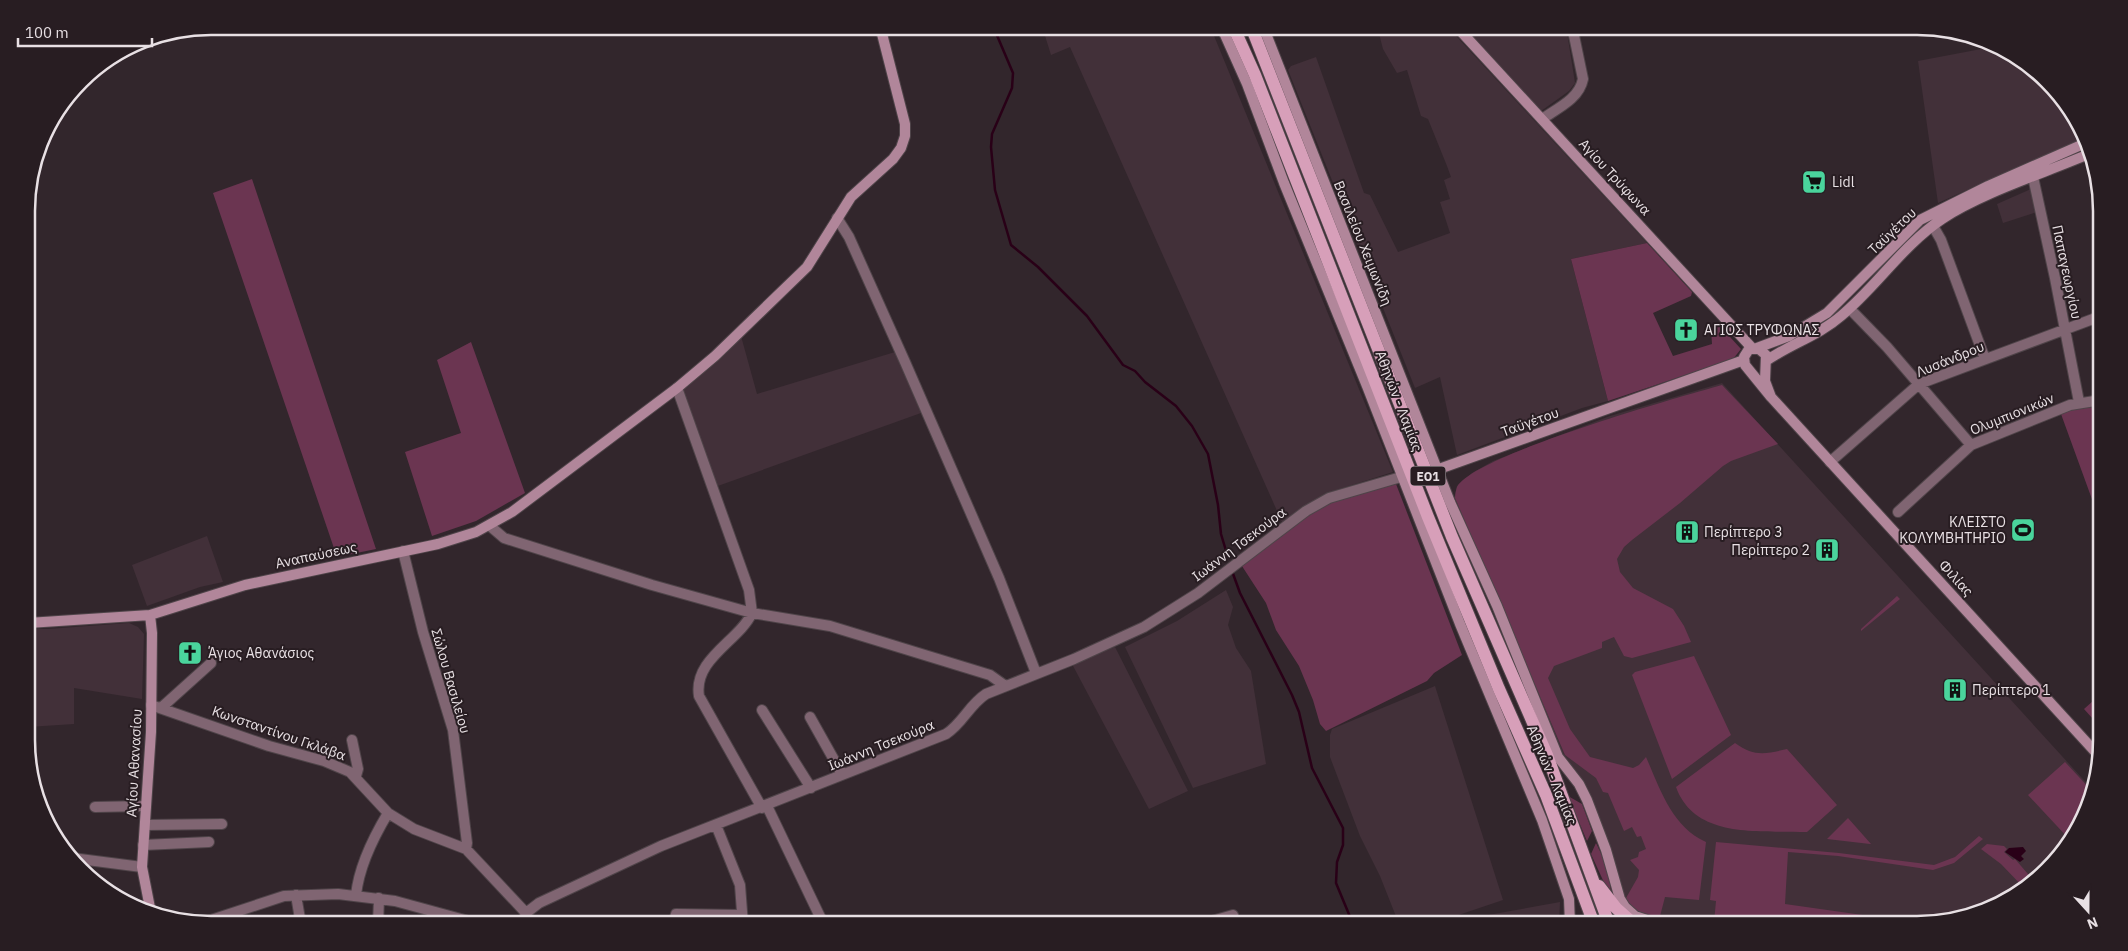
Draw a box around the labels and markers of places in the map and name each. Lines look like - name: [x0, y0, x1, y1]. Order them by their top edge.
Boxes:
- supermarket icon: Lidl: [1801, 169, 1827, 195]
- place label: Lidl: [1832, 173, 1855, 191]
- church icon: ΑΓΙΟΣ ΤΡΥΦΩΝΑΣ: [1673, 317, 1699, 343]
- place label: ΑΓΙΟΣ ΤΡΥΦΩΝΑΣ: [1704, 321, 1820, 339]
- place label: ΚΛΕΙΣΤΟ ΚΟΛΥΜΒΗΤΗΡΙΟ: [1899, 513, 2006, 547]
- sports icon: ΚΛΕΙΣΤΟ ΚΟΛΥΜΒΗΤΗΡΙΟ: [2010, 517, 2036, 543]
- building icon: Περίπτερο 3: [1674, 519, 1700, 545]
- place label: Περίπτερο 3: [1704, 523, 1783, 541]
- building icon: Περίπτερο 2: [1814, 537, 1840, 563]
- place label: Περίπτερο 2: [1731, 541, 1810, 559]
- church icon: Άγιος Αθανάσιος: [177, 640, 203, 666]
- place label: Άγιος Αθανάσιος: [208, 644, 314, 662]
- building icon: Περίπτερο 1: [1942, 677, 1968, 703]
- place label: Περίπτερο 1: [1972, 681, 2051, 699]

